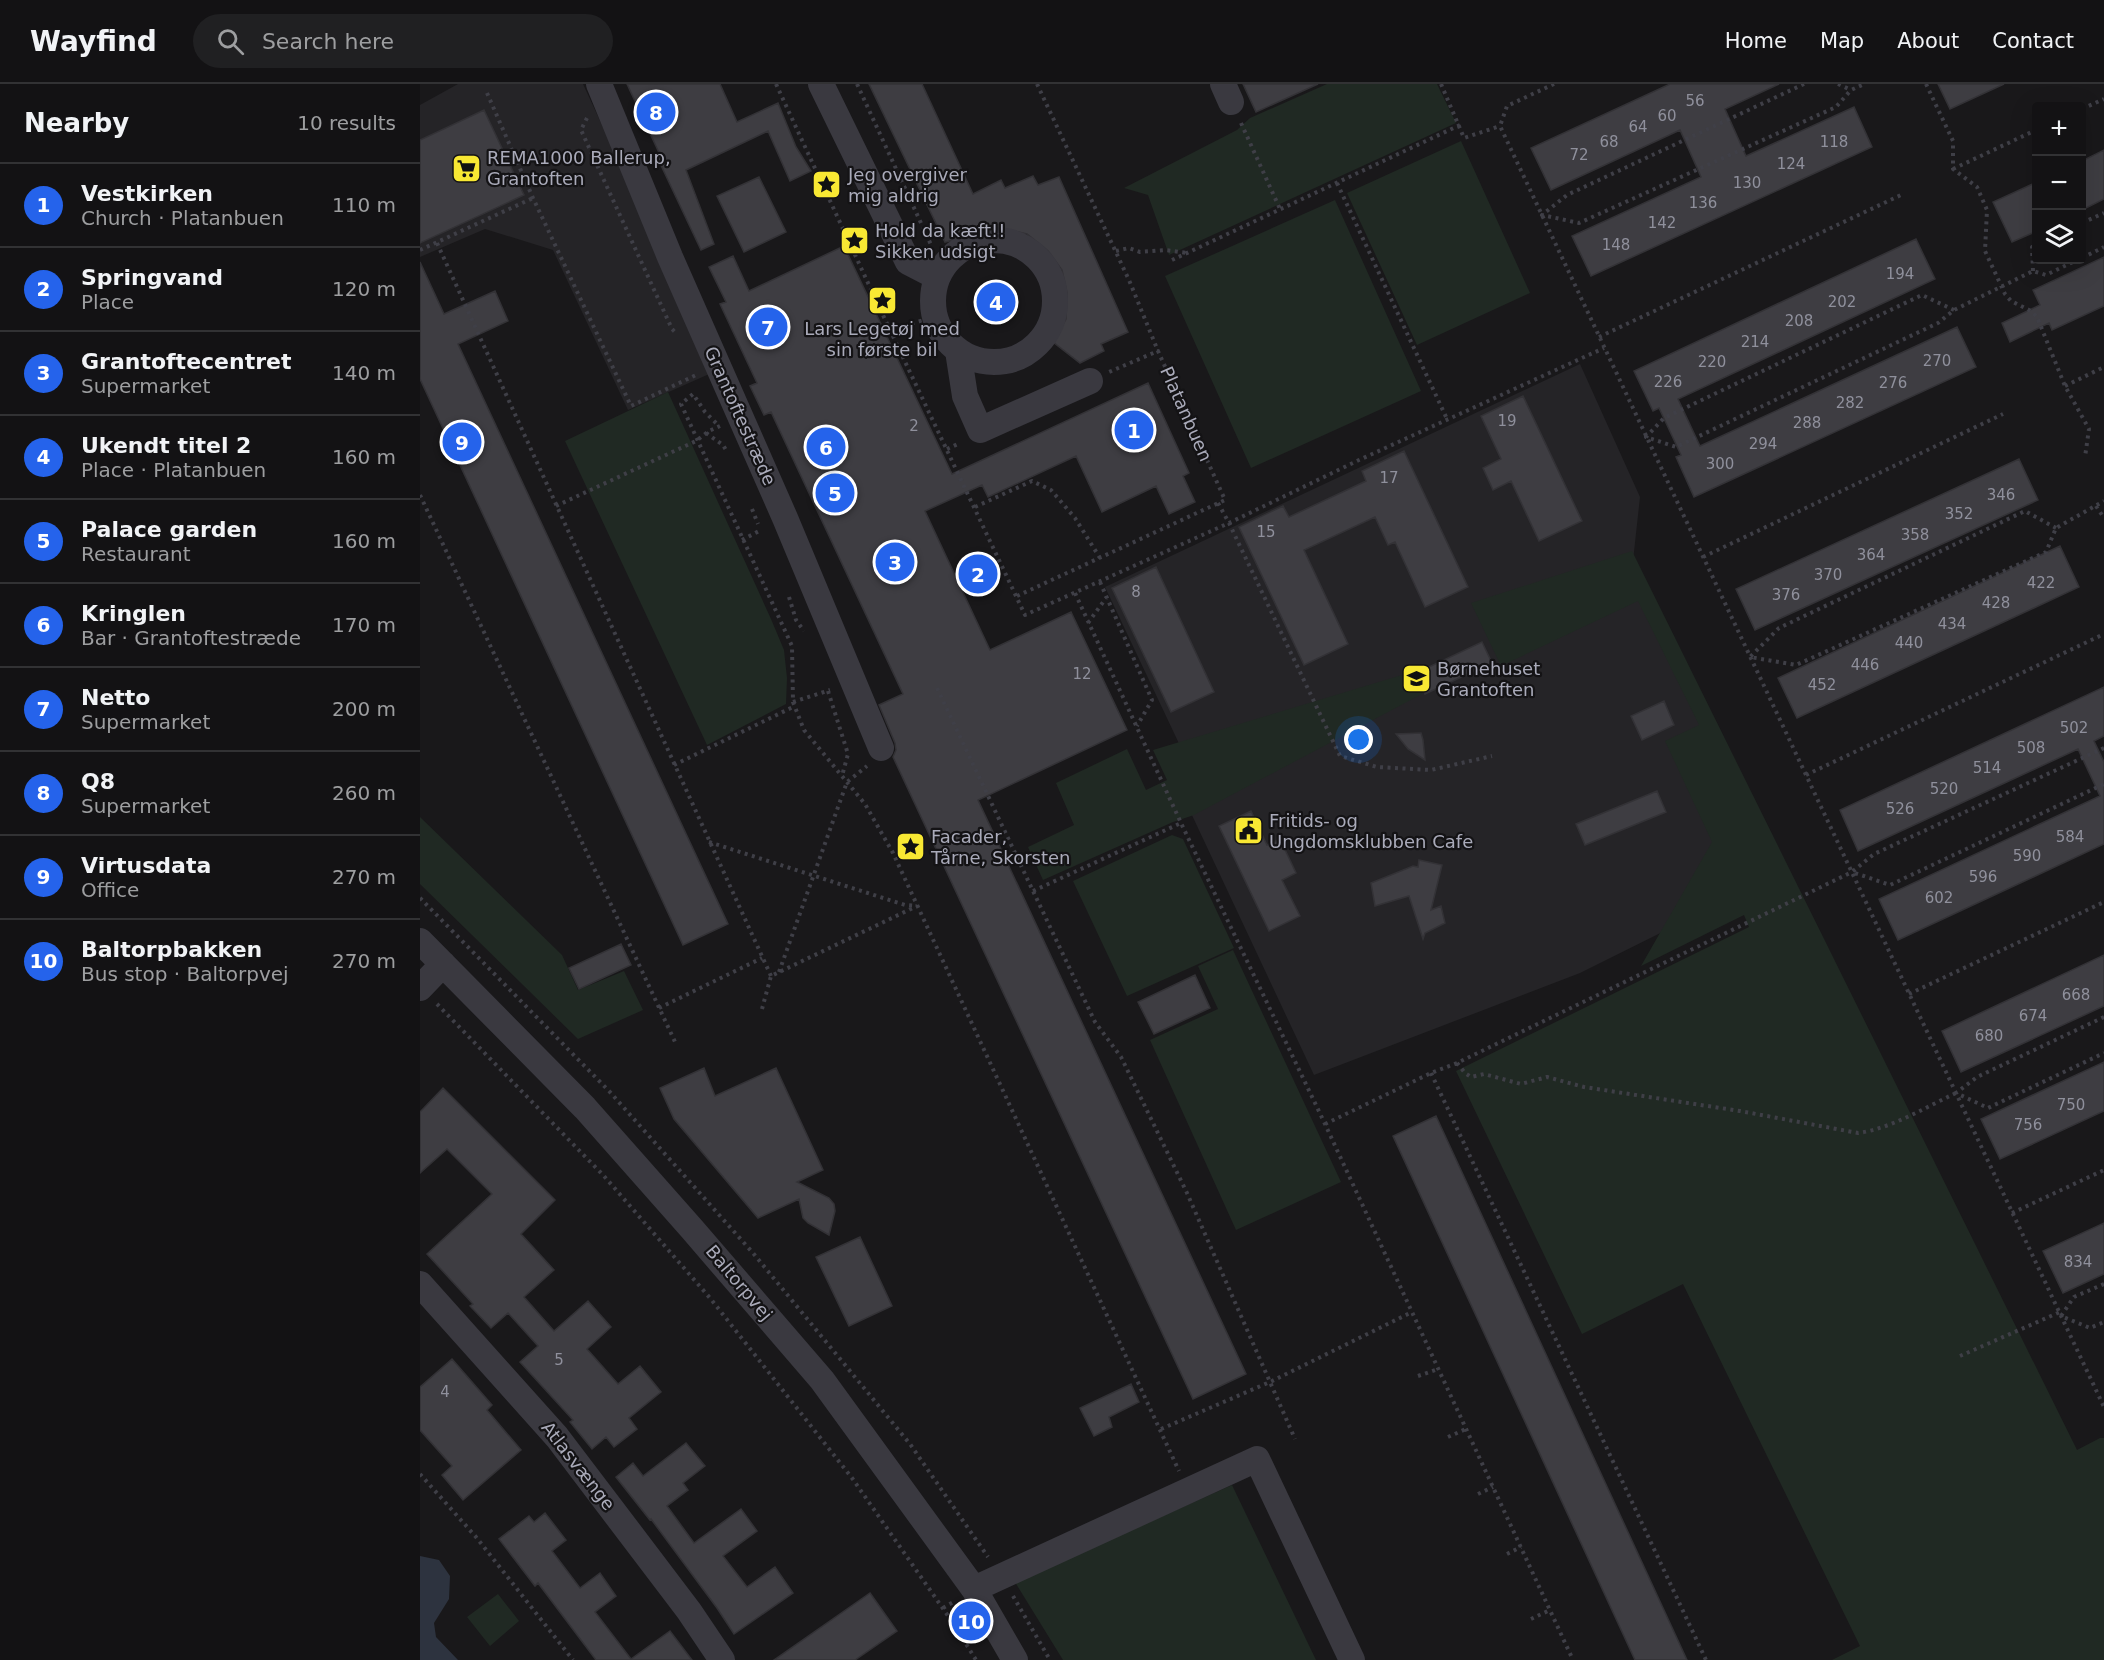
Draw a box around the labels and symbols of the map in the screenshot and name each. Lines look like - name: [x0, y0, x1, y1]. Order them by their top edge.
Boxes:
- pin: 8: [636, 90, 676, 135]
- house number: 56: [1685, 92, 1705, 110]
- house number: 60: [1657, 107, 1677, 125]
- house number: 64: [1628, 118, 1648, 136]
- house number: 68: [1599, 133, 1619, 151]
- house number: 118: [1820, 133, 1848, 151]
- house number: 72: [1569, 146, 1589, 164]
- place label: REMA1000 Ballerup, Grantoften: [487, 147, 671, 189]
- supermarket icon: REMA1000 Ballerup, Grantoften: [450, 152, 482, 184]
- house number: 124: [1777, 155, 1805, 173]
- place label: Jeg overgiver mig aldrig: [847, 164, 968, 206]
- place icon: Jeg overgiver mig aldrig: [811, 169, 843, 201]
- house number: 130: [1733, 174, 1761, 192]
- house number: 136: [1689, 194, 1717, 212]
- house number: 142: [1648, 214, 1676, 232]
- place label: Hold da kæft!! Sikken udsigt: [875, 220, 1005, 262]
- place icon: Hold da kæft!! Sikken udsigt: [838, 225, 870, 257]
- house number: 148: [1602, 236, 1630, 254]
- house number: 194: [1886, 265, 1914, 283]
- pin: 4: [976, 280, 1016, 324]
- place icon: Lars Legetøj med sin første bil: [866, 284, 898, 316]
- house number: 202: [1828, 293, 1856, 311]
- pin: 7: [748, 304, 788, 350]
- house number: 208: [1785, 312, 1813, 330]
- place label: Lars Legetøj med sin første bil: [804, 318, 960, 360]
- house number: 214: [1741, 333, 1769, 351]
- street label: Grantoftestræde: [700, 343, 781, 489]
- house number: 270: [1923, 352, 1951, 370]
- house number: 220: [1698, 353, 1726, 371]
- street label: Platanbuen: [1156, 363, 1217, 465]
- house number: 226: [1654, 373, 1682, 391]
- house number: 276: [1879, 374, 1907, 392]
- house number: 282: [1836, 394, 1864, 412]
- pin: 1: [1114, 408, 1154, 452]
- house number: 19: [1497, 412, 1517, 430]
- house number: 288: [1793, 414, 1821, 432]
- house number: 2: [909, 417, 919, 435]
- pin: 9: [442, 420, 482, 464]
- pin: 6: [806, 424, 846, 470]
- house number: 294: [1749, 435, 1777, 453]
- house number: 300: [1706, 455, 1734, 473]
- house number: 17: [1379, 469, 1399, 487]
- pin: 5: [816, 470, 854, 516]
- house number: 346: [1987, 486, 2015, 504]
- house number: 352: [1945, 505, 1973, 523]
- house number: 15: [1256, 523, 1276, 541]
- house number: 358: [1901, 526, 1929, 544]
- pin: 3: [876, 540, 914, 584]
- house number: 364: [1857, 546, 1885, 564]
- pin: 2: [958, 552, 998, 596]
- house number: 370: [1814, 566, 1842, 584]
- house number: 422: [2027, 574, 2055, 592]
- house number: 8: [1131, 583, 1141, 601]
- house number: 376: [1772, 586, 1800, 604]
- house number: 428: [1982, 594, 2010, 612]
- house number: 434: [1938, 615, 1966, 633]
- house number: 440: [1895, 634, 1923, 652]
- house number: 446: [1851, 656, 1879, 674]
- place label: Børnehuset Grantoften: [1437, 658, 1540, 700]
- school or university icon: Børnehuset Grantoften: [1400, 663, 1432, 695]
- house number: 12: [1072, 665, 1092, 683]
- house number: 452: [1808, 676, 1836, 694]
- house number: 502: [2060, 719, 2088, 737]
- your location: [1344, 725, 1373, 754]
- house number: 508: [2017, 739, 2045, 757]
- house number: 514: [1973, 759, 2001, 777]
- house number: 520: [1930, 780, 1958, 798]
- house number: 526: [1886, 800, 1914, 818]
- place label: Fritids- og Ungdomsklubben Cafe: [1269, 810, 1473, 852]
- public building icon: Fritids- og Ungdomsklubben Cafe: [1232, 815, 1264, 847]
- place label: Facader, Tårne, Skorsten: [930, 826, 1070, 868]
- house number: 584: [2056, 828, 2084, 846]
- place icon: Facader, Tårne, Skorsten: [894, 831, 926, 863]
- house number: 590: [2013, 847, 2041, 865]
- house number: 596: [1969, 868, 1997, 886]
- house number: 602: [1925, 889, 1953, 907]
- house number: 668: [2062, 986, 2090, 1004]
- house number: 674: [2019, 1007, 2047, 1025]
- house number: 680: [1975, 1027, 2003, 1045]
- house number: 750: [2057, 1096, 2085, 1114]
- house number: 756: [2014, 1116, 2042, 1134]
- street label: Baltorpvej: [702, 1241, 777, 1325]
- house number: 834: [2064, 1253, 2092, 1271]
- house number: 5: [554, 1351, 564, 1369]
- house number: 4: [440, 1383, 450, 1401]
- street label: Atlasvænge: [537, 1417, 620, 1514]
- pin: 10: [952, 1598, 990, 1644]

